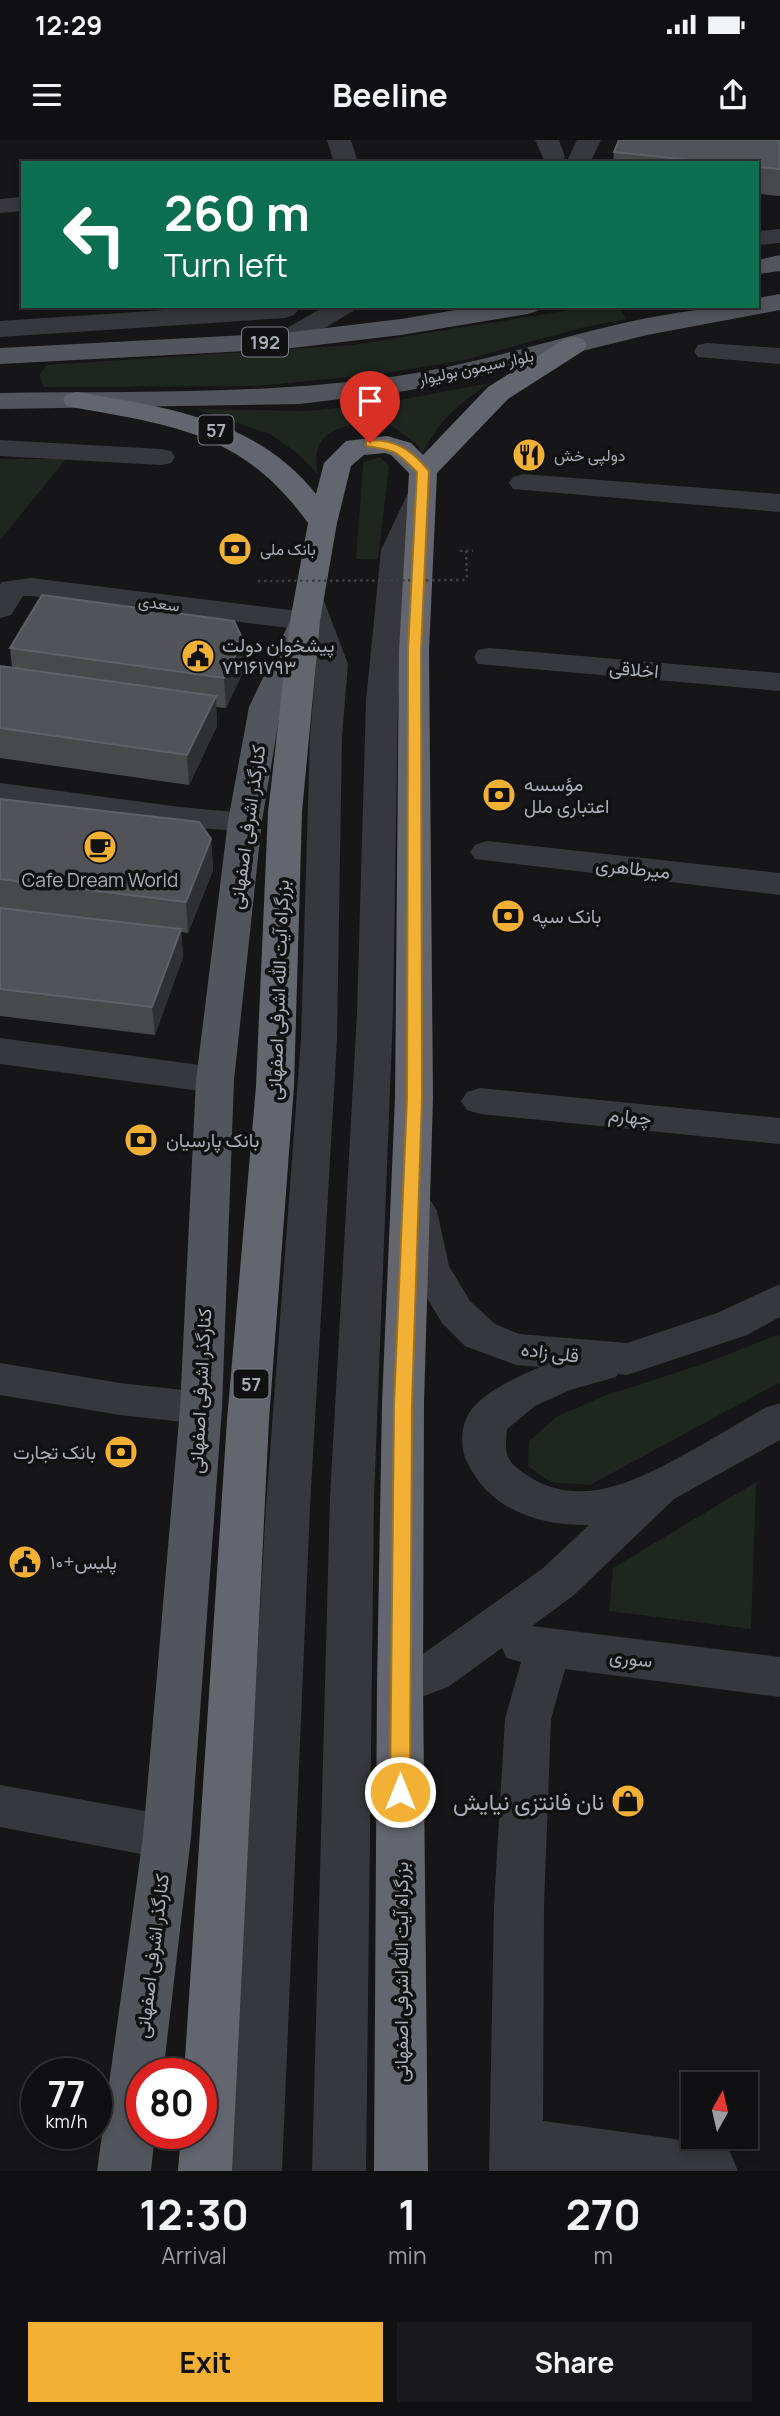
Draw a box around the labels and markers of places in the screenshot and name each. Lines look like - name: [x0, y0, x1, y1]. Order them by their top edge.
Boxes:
- pin: [340, 371, 400, 443]
- restaurant icon: دولپی خش: [510, 436, 548, 474]
- place label: دولپی خش: [554, 444, 625, 467]
- bank icon: بانک ملی: [216, 530, 254, 568]
- place label: بانک ملی: [260, 538, 316, 560]
- place label: پیشخوان دولت ۷۲۱۶۱۷۹۳: [222, 632, 335, 680]
- public building icon: پیشخوان دولت ۷۲۱۶۱۷۹۳: [179, 637, 217, 675]
- place label: مؤسسه اعتباری ملل: [524, 771, 609, 819]
- bank icon: مؤسسه اعتباری ملل: [480, 776, 518, 814]
- cafe icon: Cafe Dream World: [81, 828, 119, 866]
- place label: Cafe Dream World: [22, 867, 178, 893]
- bank icon: بانک سپه: [489, 897, 527, 935]
- place label: بانک سپه: [532, 903, 601, 930]
- bank icon: بانک پارسیان: [122, 1121, 160, 1159]
- place label: بانک پارسیان: [166, 1127, 259, 1154]
- bank icon: بانک تجارت: [102, 1433, 140, 1471]
- place label: بانک تجارت: [13, 1439, 96, 1465]
- public building icon: پلیس+۱۰: [6, 1543, 44, 1581]
- place label: پلیس+۱۰: [50, 1549, 117, 1576]
- shop icon: نان فانتزی نیایش: [609, 1782, 647, 1820]
- place label: نان فانتزی نیایش: [453, 1785, 604, 1817]

